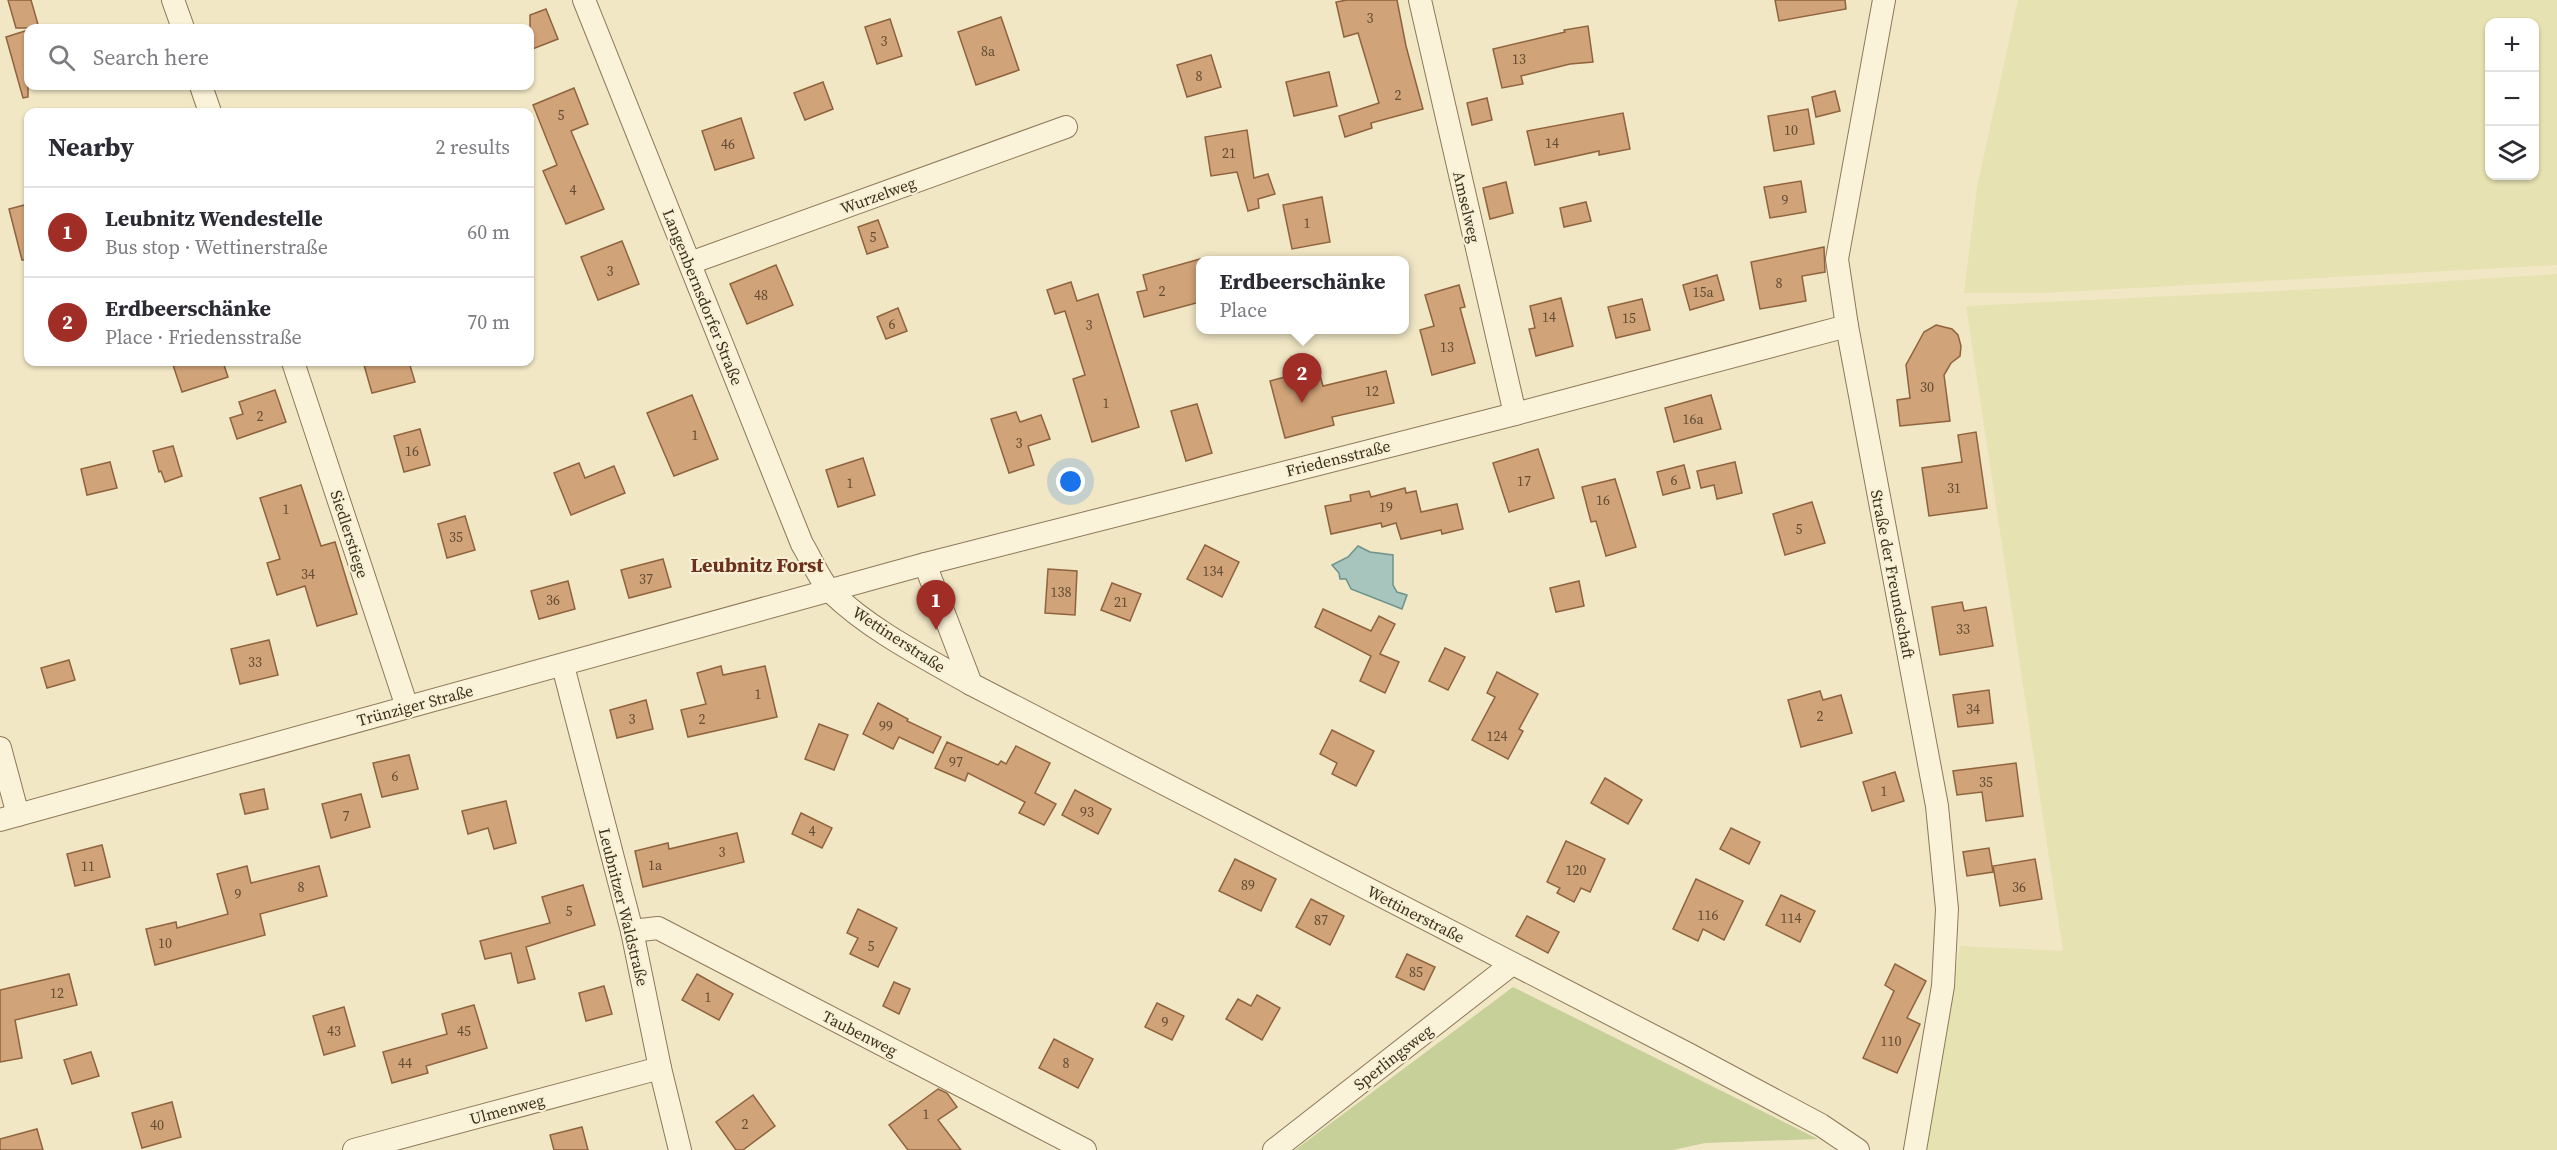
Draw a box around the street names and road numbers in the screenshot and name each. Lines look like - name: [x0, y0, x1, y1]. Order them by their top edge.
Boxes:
- street label: Amselweg: [1448, 169, 1486, 245]
- street label: Wurzelweg: [837, 171, 919, 219]
- street label: Langenbernsdorfer Straße: [658, 206, 748, 388]
- street label: Friedensstraße: [1283, 434, 1393, 482]
- street label: Siedlerstiege: [325, 487, 375, 581]
- street label: Straße der Freundschaft: [1866, 488, 1920, 661]
- street label: Wettinerstraße: [848, 601, 950, 677]
- street label: Trünziger Straße: [354, 679, 476, 731]
- street label: Leubnitzer Waldstraße: [594, 826, 654, 988]
- street label: Wettinerstraße: [1363, 880, 1469, 948]
- street label: Taubenweg: [819, 1005, 901, 1061]
- street label: Sperlingsweg: [1349, 1019, 1437, 1095]
- street label: Ulmenweg: [467, 1088, 547, 1130]

